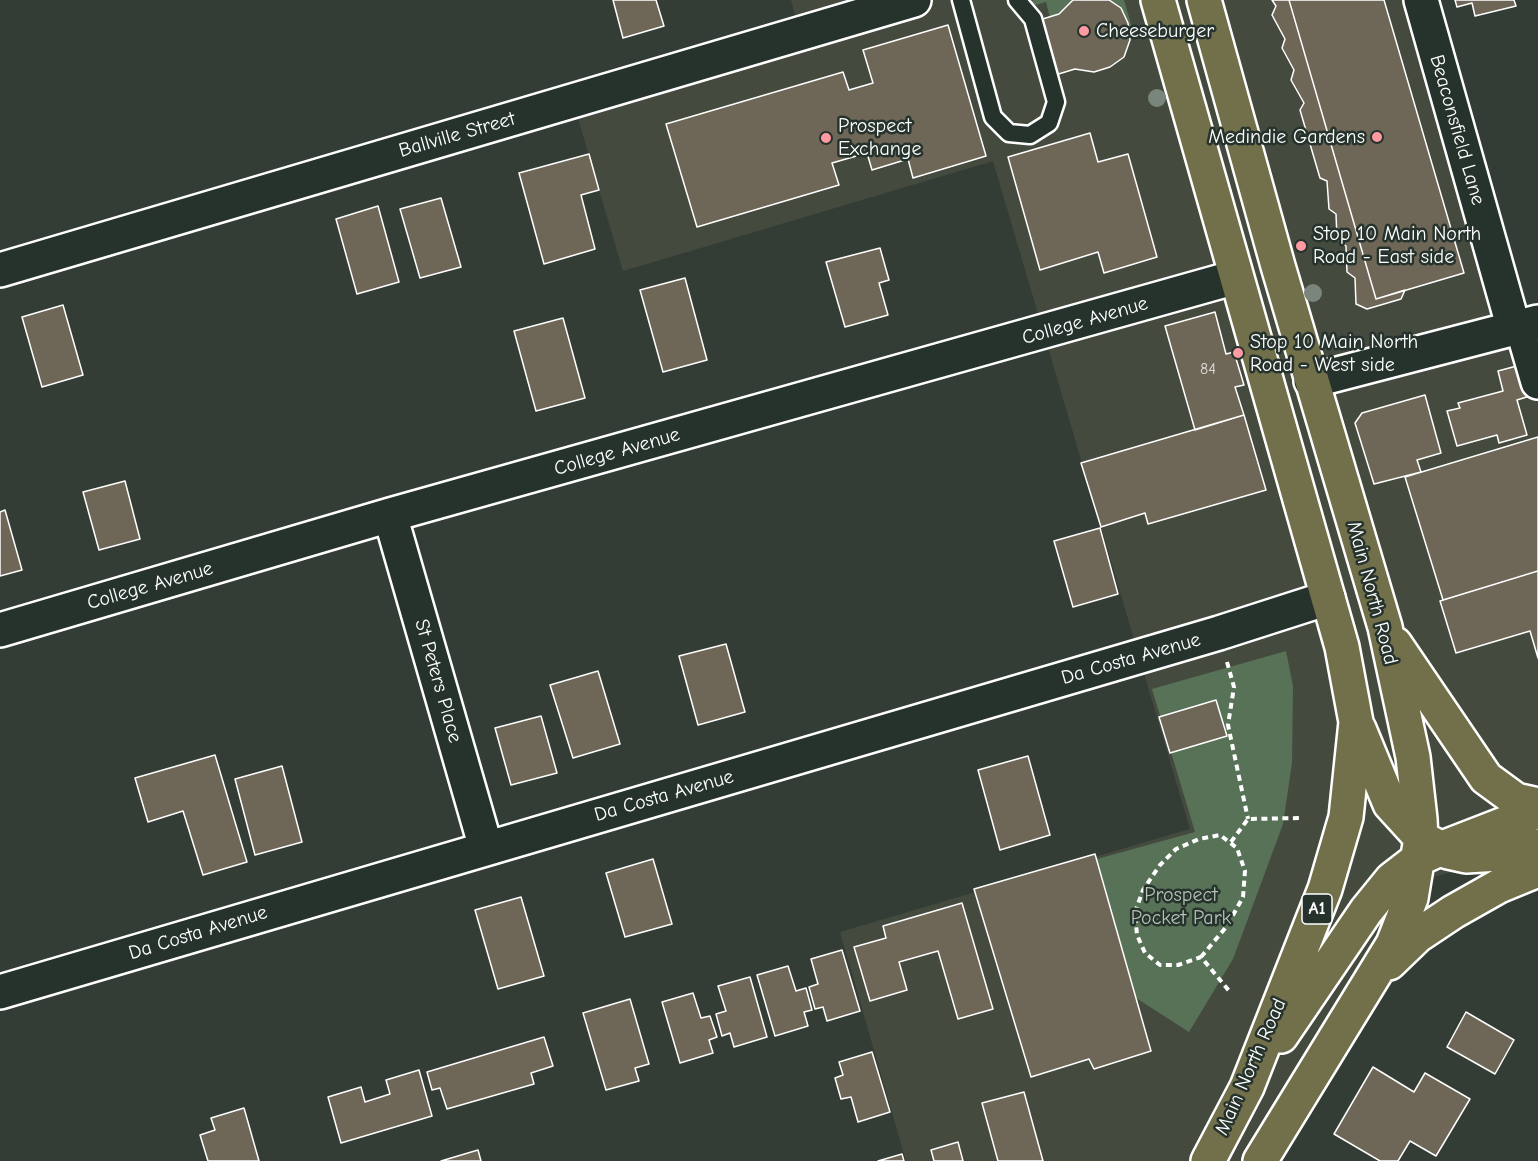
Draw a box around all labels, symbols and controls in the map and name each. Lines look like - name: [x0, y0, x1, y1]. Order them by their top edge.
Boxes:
- place label: Cheeseburger: [1096, 19, 1214, 43]
- marker: Cheeseburger: [1077, 24, 1091, 38]
- street label: Beaconsfield Lane: [1424, 52, 1490, 208]
- street label: Ballville Street: [396, 107, 518, 163]
- place label: Prospect Exchange: [838, 114, 921, 161]
- place label: Medindie Gardens: [1208, 125, 1365, 149]
- marker: Medindie Gardens: [1370, 130, 1384, 144]
- marker: Prospect Exchange: [819, 131, 833, 145]
- place label: Stop 10 Main North Road - East side: [1313, 222, 1481, 269]
- marker: Stop 10 Main North Road - East side: [1294, 239, 1308, 253]
- street label: College Avenue: [1019, 292, 1151, 350]
- place label: Stop 10 Main North Road - West side: [1250, 330, 1418, 377]
- marker: Stop 10 Main North Road - West side: [1231, 346, 1245, 360]
- house number: 84: [1200, 359, 1216, 379]
- street label: College Avenue: [551, 423, 683, 481]
- street label: Main North Road: [1341, 519, 1403, 667]
- street label: College Avenue: [84, 557, 216, 615]
- street label: St Peters Place: [409, 616, 467, 746]
- street label: Da Costa Avenue: [1059, 628, 1203, 690]
- street label: Da Costa Avenue: [592, 765, 736, 827]
- park label: Prospect Pocket Park: [1131, 883, 1231, 930]
- road number: A1: [1302, 894, 1332, 924]
- street label: Da Costa Avenue: [126, 901, 270, 965]
- street label: Main North Road: [1210, 995, 1292, 1139]

